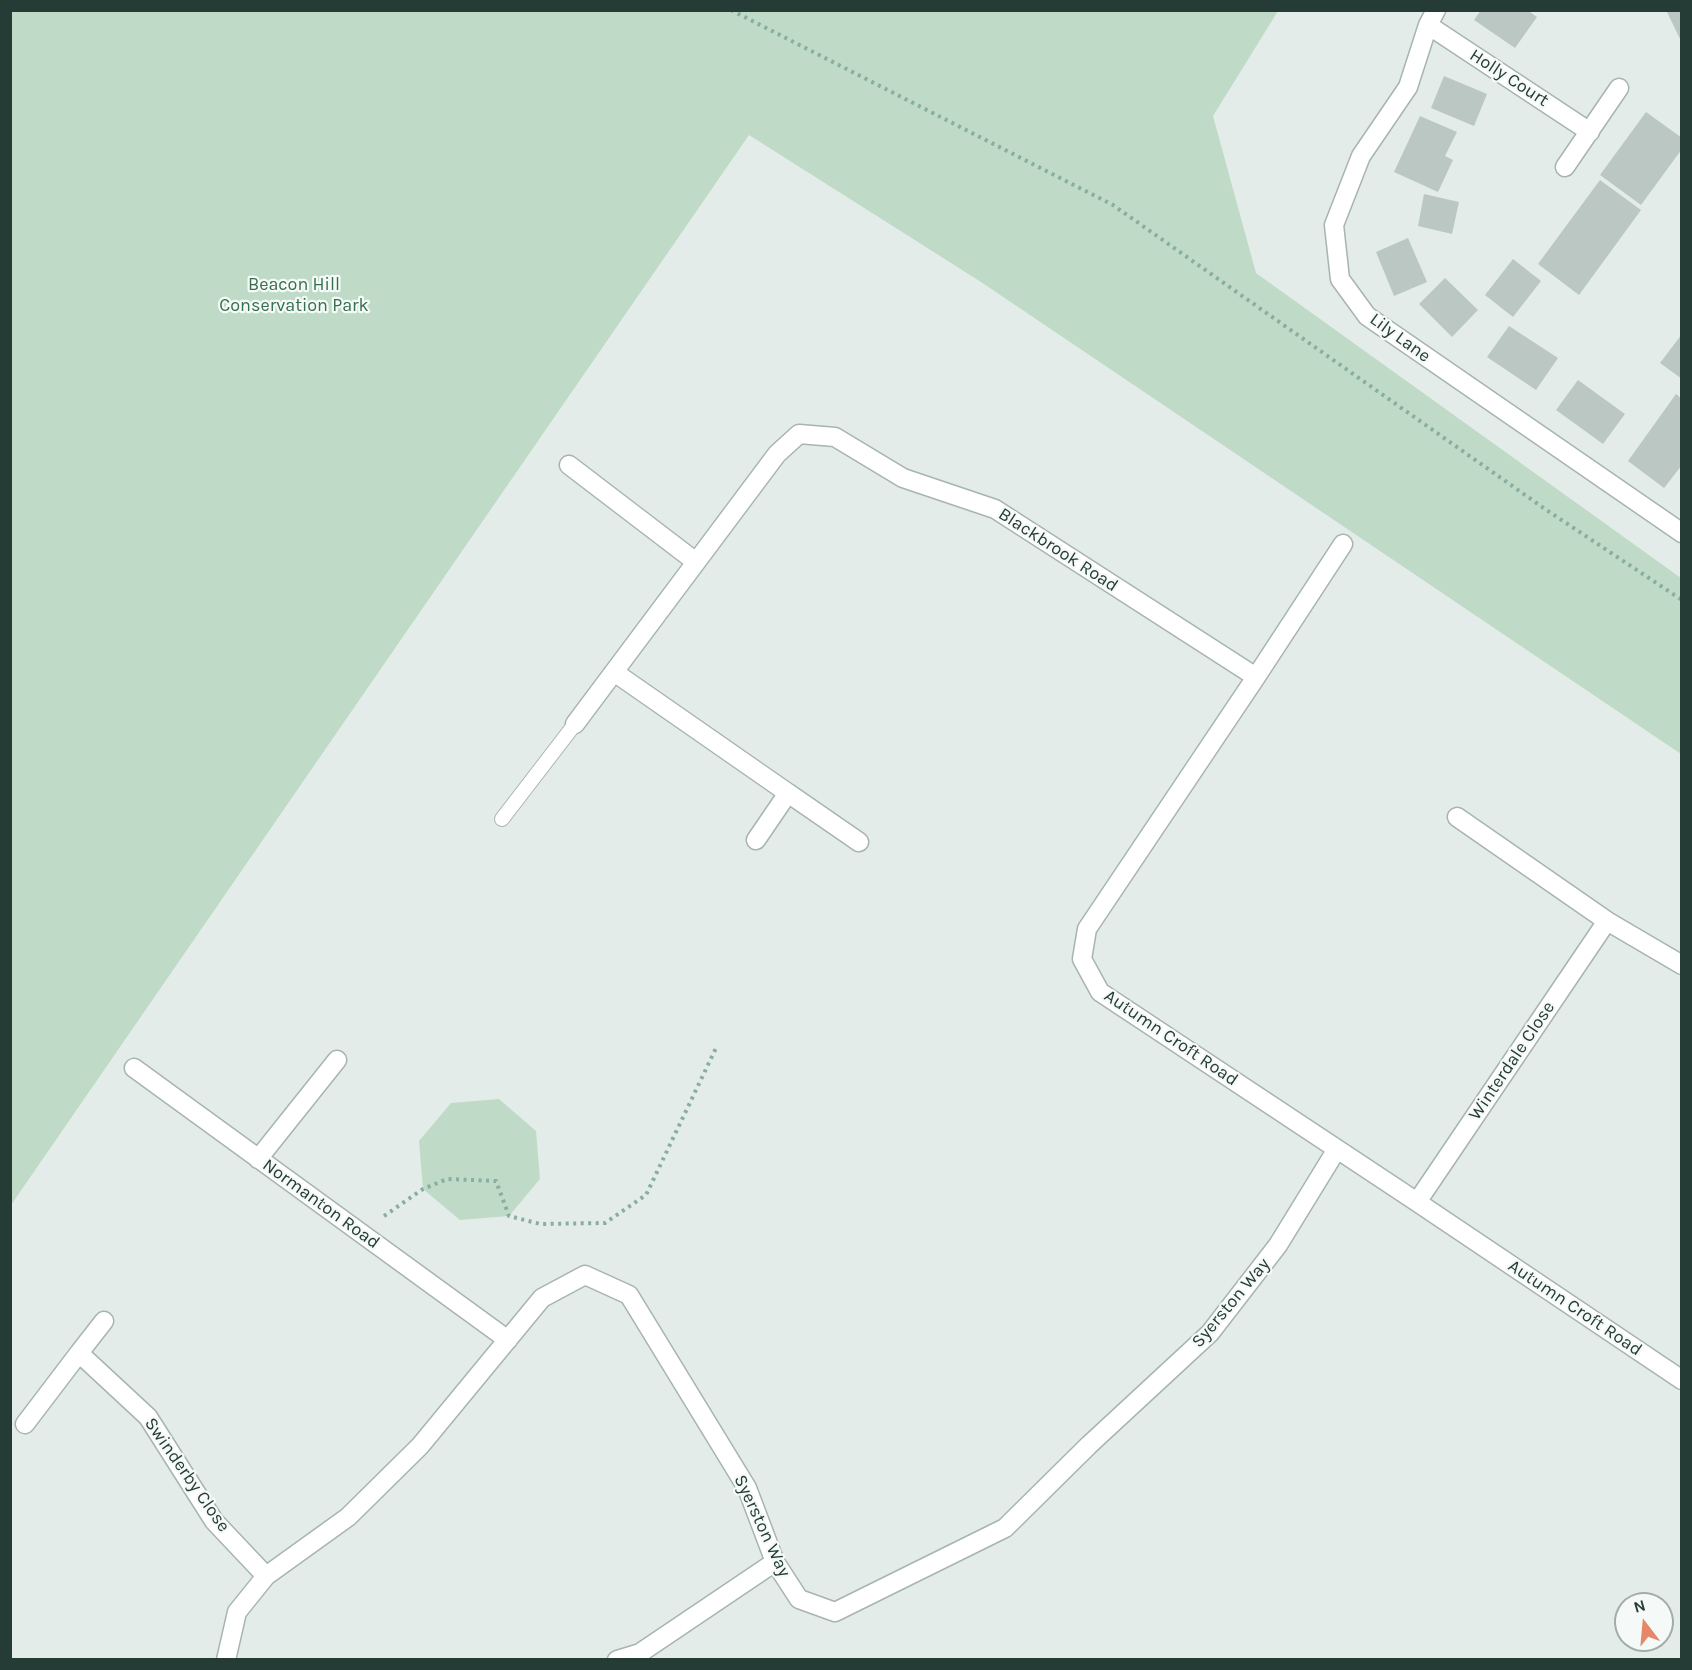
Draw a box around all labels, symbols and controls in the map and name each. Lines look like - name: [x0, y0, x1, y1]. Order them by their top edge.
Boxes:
- street label: Holly Court: [1466, 45, 1552, 111]
- park label: Beacon Hill Conservation Park: [219, 274, 369, 316]
- street label: Lily Lane: [1365, 309, 1435, 367]
- street label: Blackbrook Road: [994, 503, 1122, 597]
- street label: Autumn Croft Road: [1100, 985, 1242, 1091]
- street label: Winterdale Close: [1464, 998, 1560, 1124]
- street label: Normanton Road: [258, 1154, 384, 1254]
- street label: Syerston Way: [1187, 1254, 1275, 1352]
- street label: Autumn Croft Road: [1504, 1255, 1646, 1361]
- street label: Swinderby Close: [140, 1414, 234, 1536]
- street label: Syerston Way: [729, 1472, 795, 1580]
- north arrow: [1614, 1592, 1674, 1652]
- text: N: [1631, 1595, 1648, 1617]

